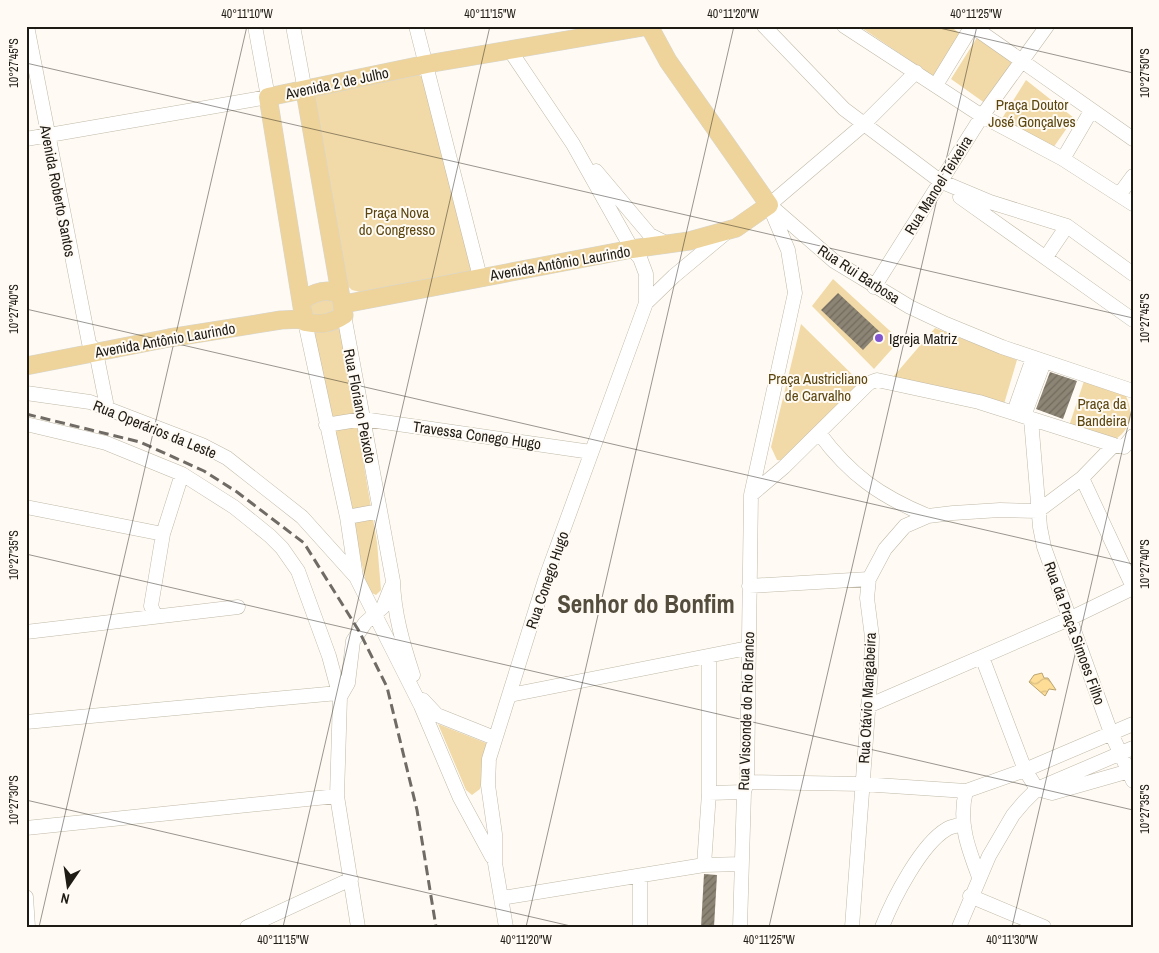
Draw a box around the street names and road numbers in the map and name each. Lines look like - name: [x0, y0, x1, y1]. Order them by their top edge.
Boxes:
- street label: Avenida 2 de Julho: [282, 62, 391, 104]
- street label: Avenida Roberto Santos: [35, 122, 81, 259]
- street label: Rua Manoel Teixeira: [899, 131, 977, 239]
- street label: Rua Rui Barbosa: [814, 239, 904, 309]
- street label: Avenida Antônio Laurindo: [487, 240, 632, 286]
- street label: Avenida Antônio Laurindo: [92, 317, 237, 363]
- street label: Rua Floriano Peixoto: [339, 347, 381, 465]
- street label: Rua Operários da Leste: [90, 395, 220, 463]
- street label: Travessa Conego Hugo: [411, 416, 543, 454]
- street label: Rua Conego Hugo: [520, 528, 574, 632]
- street label: Rua da Praça Simoes Filho: [1039, 558, 1111, 708]
- street label: Rua Visconde do Rio Branco: [733, 631, 759, 791]
- street label: Rua Otávio Mangabeira: [853, 632, 881, 764]

